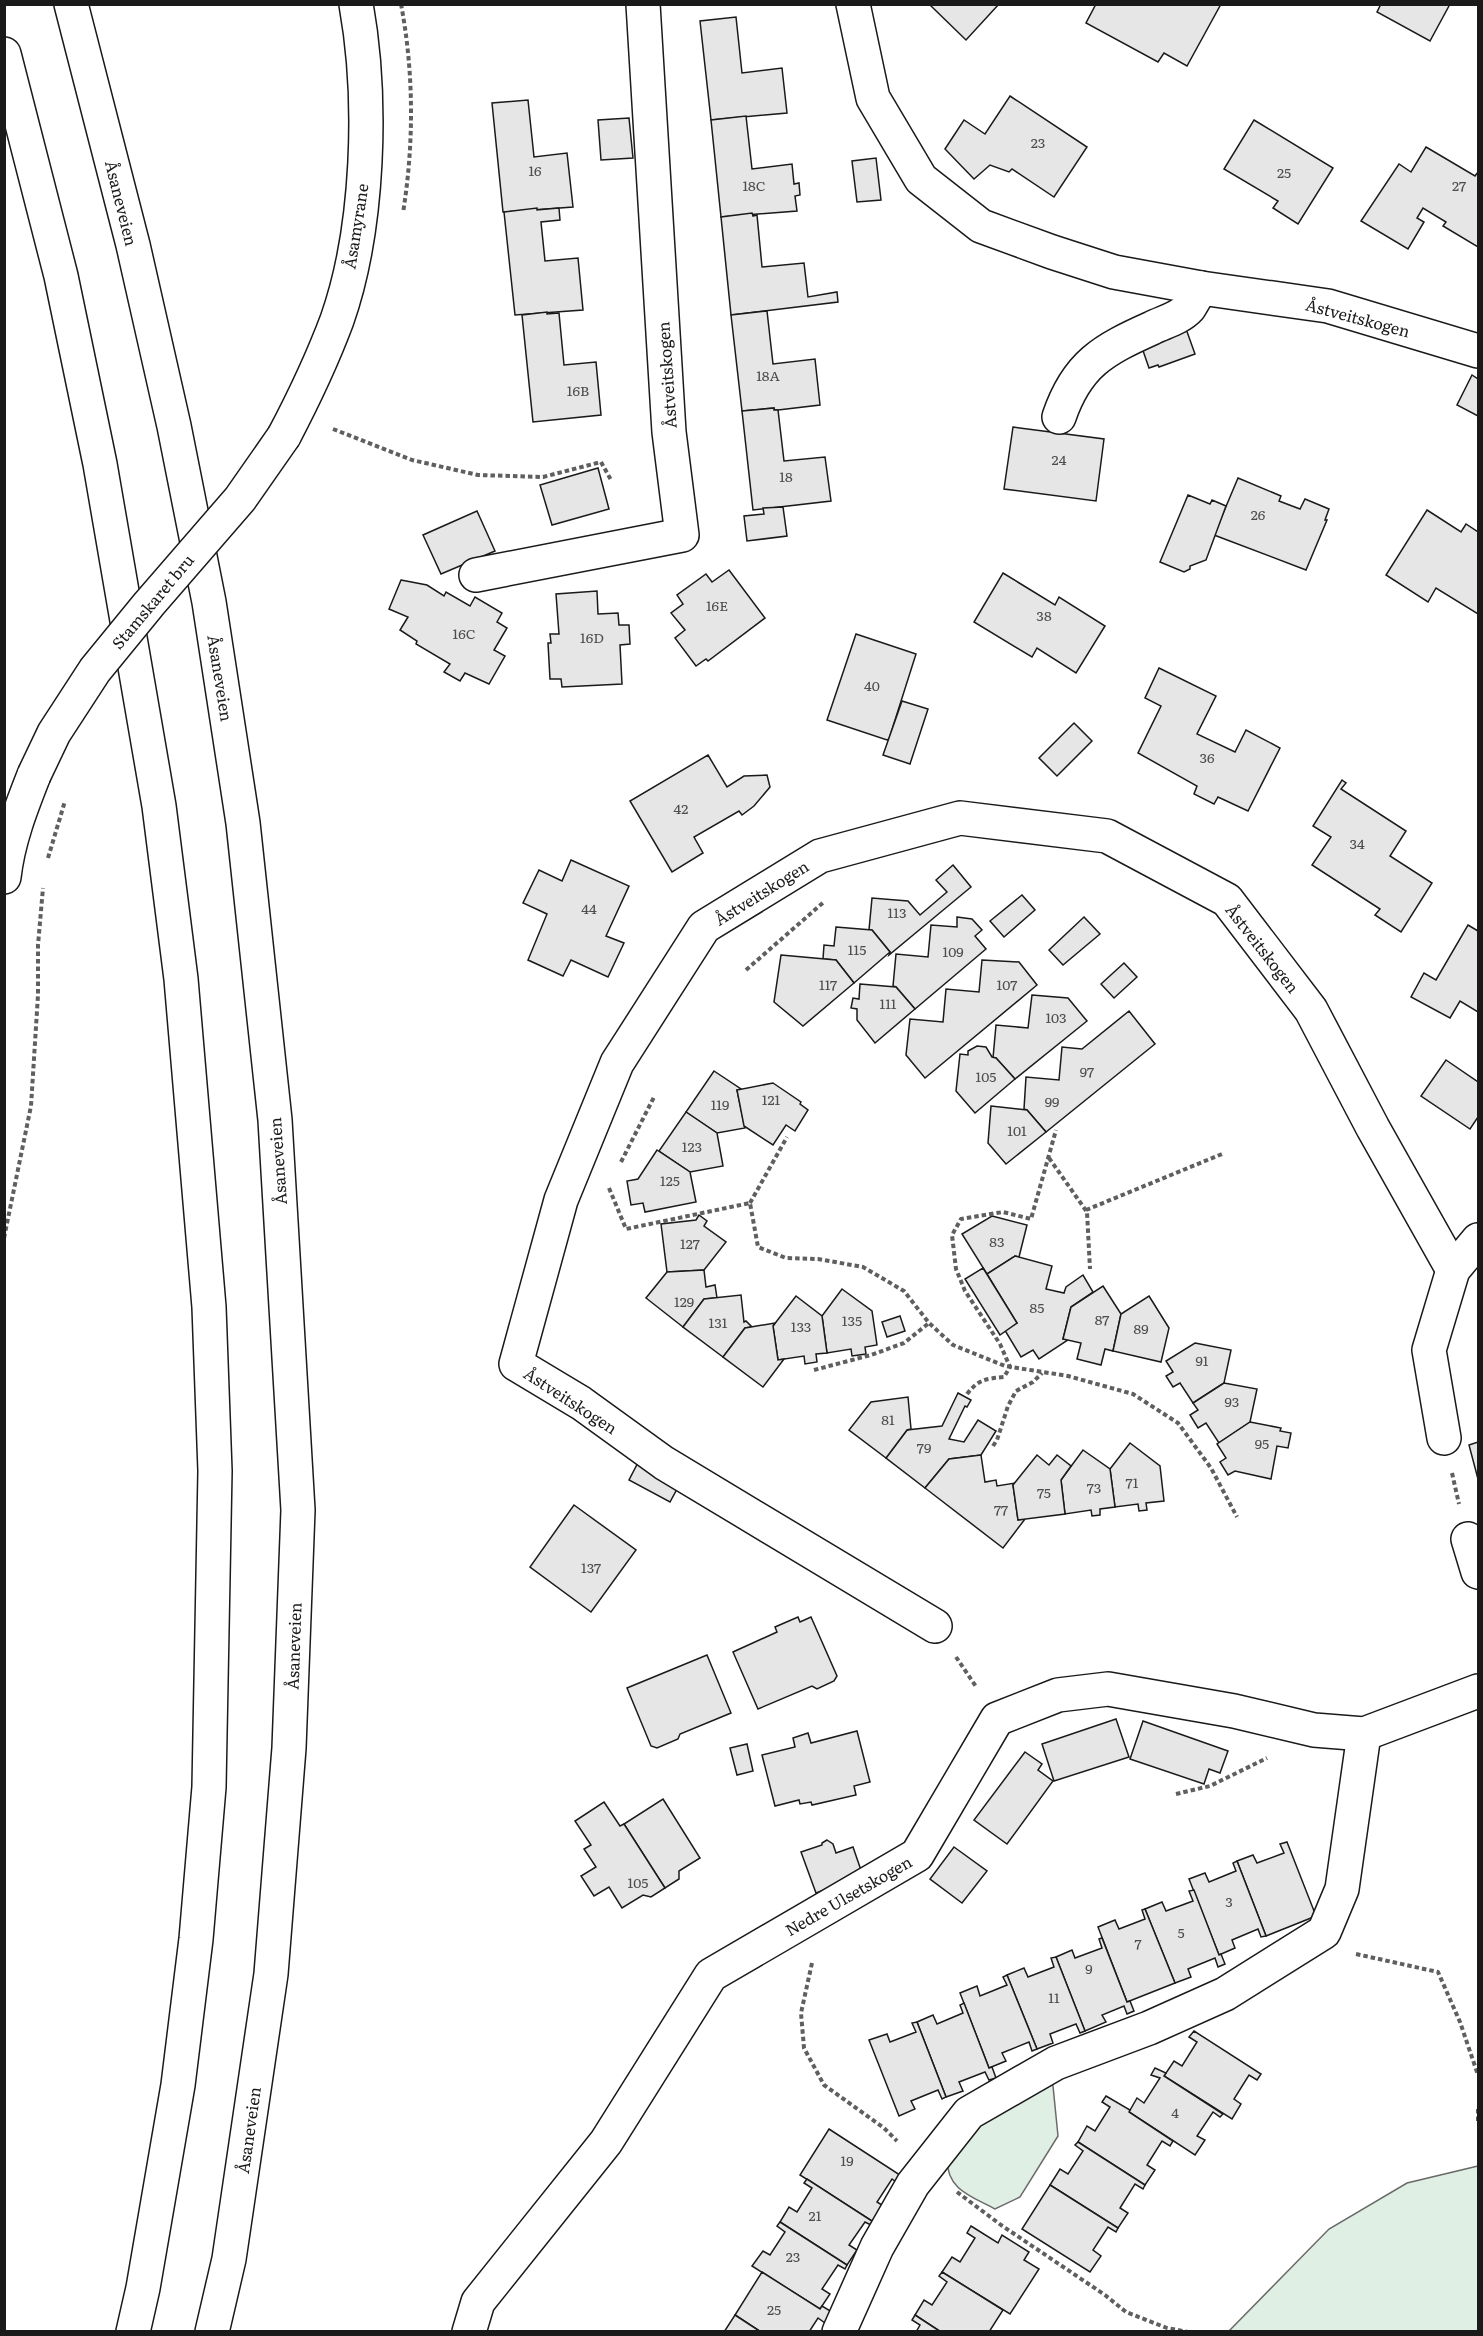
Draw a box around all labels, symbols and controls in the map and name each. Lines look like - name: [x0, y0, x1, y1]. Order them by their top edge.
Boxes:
- house number: 23: [1031, 132, 1045, 152]
- street label: Åsaneveien: [100, 158, 144, 249]
- house number: 16: [528, 160, 542, 180]
- house number: 25: [1277, 162, 1291, 182]
- house number: 18C: [742, 175, 766, 195]
- house number: 27: [1452, 175, 1466, 195]
- street label: Åsamyrane: [336, 182, 374, 270]
- street label: Åstveitskogen: [1303, 292, 1413, 343]
- street label: Åstveitskogen: [650, 320, 682, 429]
- house number: 18A: [756, 365, 781, 385]
- house number: 16B: [567, 380, 589, 400]
- house number: 24: [1052, 449, 1067, 469]
- house number: 18: [779, 466, 793, 486]
- house number: 26: [1251, 504, 1266, 524]
- street label: Stamskaret bru: [105, 548, 199, 654]
- house number: 16E: [706, 595, 728, 615]
- house number: 38: [1036, 605, 1052, 625]
- house number: 16C: [452, 623, 476, 643]
- house number: 16D: [580, 627, 604, 647]
- street label: Åsaneveien: [202, 633, 240, 723]
- house number: 40: [864, 675, 880, 695]
- house number: 36: [1199, 747, 1215, 767]
- house number: 42: [674, 798, 688, 818]
- house number: 34: [1349, 833, 1365, 853]
- street label: Åstveitskogen: [709, 853, 813, 931]
- house number: 44: [581, 898, 597, 918]
- street label: Åstveitskogen: [1221, 898, 1306, 998]
- house number: 113: [888, 902, 906, 922]
- house number: 115: [848, 939, 866, 959]
- house number: 109: [942, 941, 964, 961]
- house number: 117: [819, 974, 837, 994]
- house number: 107: [997, 974, 1017, 994]
- house number: 111: [879, 993, 897, 1013]
- house number: 103: [1045, 1007, 1067, 1027]
- house number: 97: [1080, 1061, 1094, 1081]
- house number: 105: [976, 1066, 996, 1086]
- house number: 121: [762, 1089, 781, 1109]
- house number: 99: [1045, 1091, 1059, 1111]
- house number: 119: [711, 1094, 729, 1114]
- street label: Åsaneveien: [262, 1116, 292, 1205]
- house number: 101: [1007, 1120, 1027, 1140]
- house number: 123: [682, 1136, 702, 1156]
- house number: 125: [660, 1170, 680, 1190]
- house number: 83: [989, 1231, 1005, 1251]
- house number: 127: [680, 1233, 700, 1253]
- house number: 129: [674, 1291, 694, 1311]
- house number: 85: [1030, 1297, 1044, 1317]
- house number: 87: [1095, 1309, 1109, 1329]
- house number: 135: [842, 1310, 862, 1330]
- house number: 131: [709, 1312, 728, 1332]
- house number: 133: [791, 1316, 811, 1336]
- house number: 89: [1133, 1318, 1149, 1338]
- house number: 91: [1195, 1350, 1209, 1370]
- street label: Åstveitskogen: [520, 1361, 623, 1439]
- house number: 93: [1225, 1391, 1239, 1411]
- house number: 81: [881, 1409, 895, 1429]
- house number: 95: [1255, 1433, 1269, 1453]
- house number: 79: [917, 1437, 931, 1457]
- house number: 71: [1126, 1472, 1139, 1492]
- house number: 73: [1087, 1477, 1101, 1497]
- house number: 75: [1037, 1482, 1051, 1502]
- house number: 77: [994, 1499, 1008, 1519]
- house number: 137: [581, 1557, 601, 1577]
- street label: Åsaneveien: [279, 1601, 307, 1690]
- street label: Nedre Ulsetskogen: [780, 1849, 916, 1941]
- house number: 105: [628, 1872, 648, 1892]
- house number: 3: [1225, 1891, 1233, 1911]
- house number: 5: [1177, 1922, 1185, 1942]
- house number: 7: [1134, 1933, 1142, 1953]
- house number: 9: [1085, 1958, 1093, 1978]
- house number: 11: [1048, 1987, 1060, 2007]
- street label: Åsaneveien: [230, 2085, 266, 2175]
- house number: 4: [1171, 2102, 1179, 2122]
- house number: 19: [840, 2150, 854, 2170]
- house number: 21: [809, 2205, 822, 2225]
- house number: 23: [786, 2246, 800, 2266]
- house number: 25: [767, 2299, 781, 2319]

